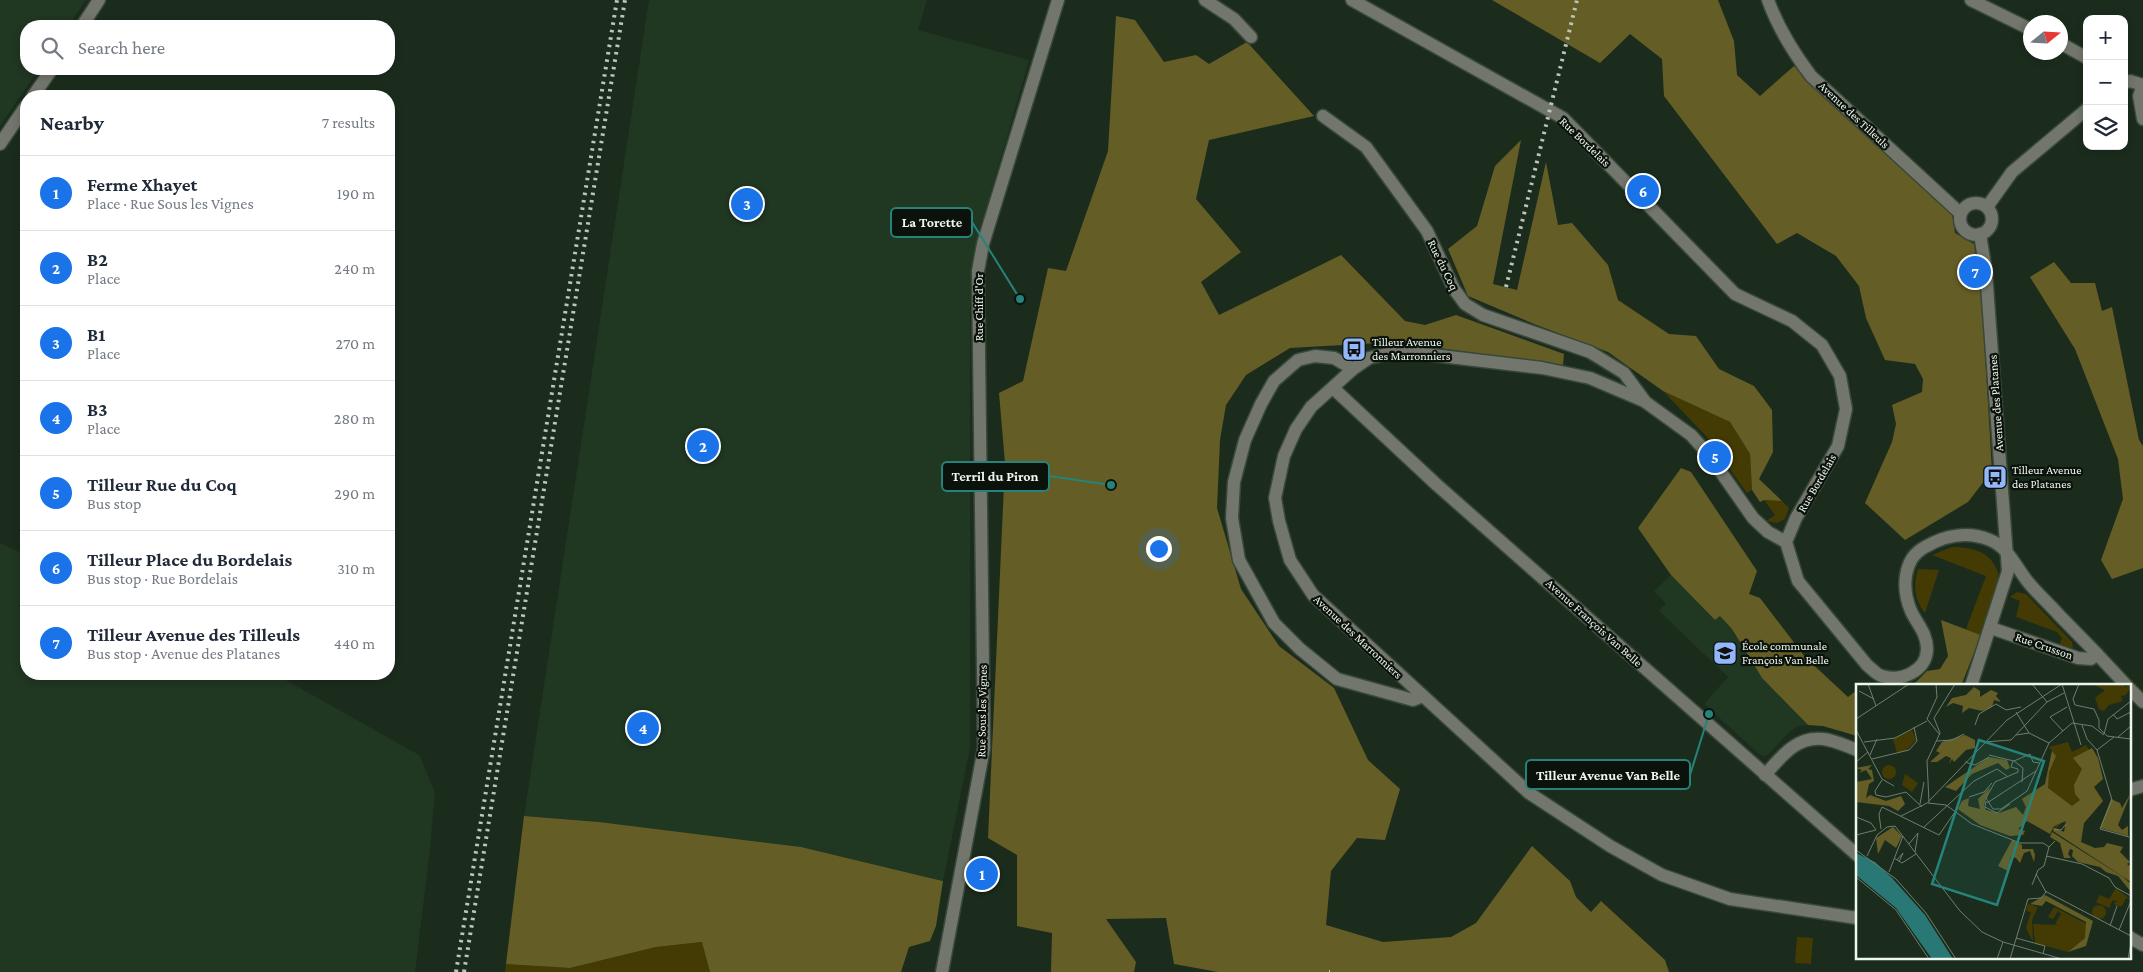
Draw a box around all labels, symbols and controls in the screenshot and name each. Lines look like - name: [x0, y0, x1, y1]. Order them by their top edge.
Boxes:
- north arrow: [2023, 15, 2068, 60]
- map controls: [2083, 15, 2128, 150]
- button: +: [2083, 15, 2128, 60]
- search box: [20, 20, 395, 75]
- icon: search: [38, 34, 66, 62]
- text: Search here: [78, 37, 165, 58]
- button: −: [2083, 60, 2128, 105]
- street label: Avenue des Tilleuls: [1816, 79, 1892, 152]
- button: layers: [2083, 105, 2128, 150]
- text: Nearby: [40, 111, 104, 135]
- text: 7 results: [322, 114, 375, 131]
- street label: Rue Bordelais: [1557, 114, 1613, 170]
- pin: 6: [1627, 172, 1659, 210]
- text: Ferme Xhayet: [87, 174, 197, 195]
- text: 1: [53, 185, 59, 202]
- text: 190 m: [337, 185, 375, 202]
- pin: 3: [731, 185, 763, 223]
- text: Place · Rue Sous les Vignes: [87, 195, 254, 212]
- callout: La Torette: [891, 208, 972, 237]
- text: La Torette: [902, 214, 963, 230]
- street label: Rue du Coq: [1425, 237, 1462, 293]
- text: B2: [87, 249, 108, 270]
- pin: 7: [1959, 253, 1991, 291]
- text: 2: [52, 260, 60, 277]
- text: 240 m: [334, 260, 375, 277]
- text: Place: [87, 270, 120, 287]
- street label: Rue Chiff d'Or: [972, 272, 986, 341]
- text: B1: [87, 324, 105, 345]
- text: 3: [52, 335, 60, 352]
- text: 270 m: [336, 335, 375, 352]
- place label: Tilleur Avenue des Marronniers: [1372, 335, 1451, 363]
- bus stop icon: Tilleur Avenue des Marronniers: [1341, 336, 1367, 362]
- text: Place: [87, 345, 120, 362]
- street label: Avenue des Platanes: [1986, 354, 2006, 452]
- text: B3: [87, 399, 107, 420]
- text: 4: [52, 410, 60, 427]
- text: 280 m: [334, 410, 375, 427]
- text: Place: [87, 420, 120, 437]
- pin: 2: [687, 427, 719, 465]
- pin: 5: [1699, 438, 1731, 476]
- street label: Rue Bordelais: [1795, 451, 1839, 515]
- callout: Terril du Piron: [942, 462, 1049, 491]
- place label: Tilleur Avenue des Platanes: [2012, 463, 2081, 491]
- bus stop icon: Tilleur Avenue des Platanes: [1982, 464, 2008, 490]
- text: Terril du Piron: [951, 468, 1039, 484]
- text: Tilleur Rue du Coq: [87, 474, 237, 495]
- text: 5: [52, 485, 60, 502]
- text: 290 m: [334, 485, 375, 502]
- text: Bus stop: [87, 495, 141, 512]
- your location: [1146, 536, 1172, 562]
- text: Tilleur Place du Bordelais: [87, 549, 292, 570]
- text: 6: [52, 560, 60, 577]
- text: 310 m: [337, 560, 375, 577]
- text: Bus stop · Rue Bordelais: [87, 570, 238, 587]
- street label: Avenue François Van Belle: [1543, 576, 1645, 670]
- street label: Avenue des Marronniers: [1311, 592, 1405, 682]
- text: Tilleur Avenue des Tilleuls: [87, 624, 300, 645]
- street label: Rue Crusson: [2013, 630, 2075, 663]
- text: 7: [52, 635, 60, 652]
- text: 440 m: [334, 635, 375, 652]
- place label: École communale François Van Belle: [1742, 639, 1829, 667]
- school or university icon: École communale François Van Belle: [1712, 640, 1738, 666]
- text: Bus stop · Avenue des Platanes: [87, 645, 280, 662]
- street label: Rue Sous les Vignes: [974, 664, 990, 757]
- inset map: [1856, 684, 2130, 960]
- pin: 4: [627, 709, 659, 747]
- callout: Tilleur Avenue Van Belle: [1526, 760, 1690, 789]
- text: Tilleur Avenue Van Belle: [1536, 767, 1681, 783]
- pin: 1: [966, 855, 998, 893]

